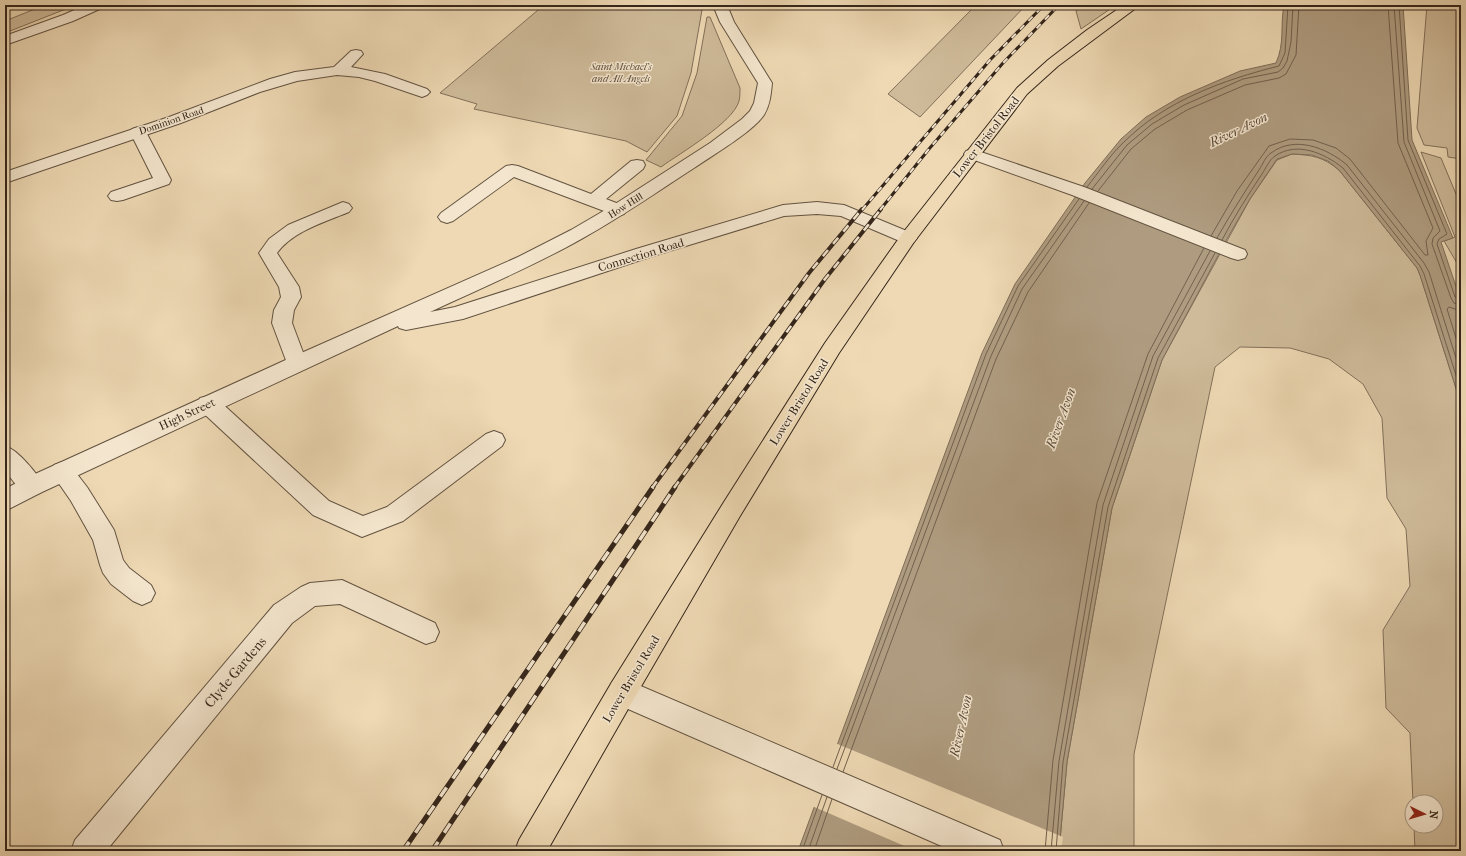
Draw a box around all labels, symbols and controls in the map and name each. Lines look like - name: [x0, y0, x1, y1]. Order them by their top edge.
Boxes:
- park label: Saint Michael's and All Angels: [589, 61, 653, 85]
- street label: Lower Bristol Road: [950, 93, 1022, 180]
- street label: Dominion Road: [137, 104, 206, 138]
- water label: River Avon: [1206, 109, 1270, 150]
- street label: How Hill: [606, 190, 645, 221]
- street label: Connection Road: [596, 235, 686, 275]
- street label: Lower Bristol Road: [767, 356, 831, 448]
- water label: River Avon: [1042, 386, 1078, 451]
- street label: High Street: [157, 395, 218, 433]
- street label: Lower Bristol Road: [599, 632, 663, 725]
- street label: Clyde Gardens: [201, 633, 270, 711]
- water label: River Avon: [946, 694, 974, 759]
- north arrow: [1404, 794, 1444, 834]
- text: N: [1427, 810, 1440, 820]

